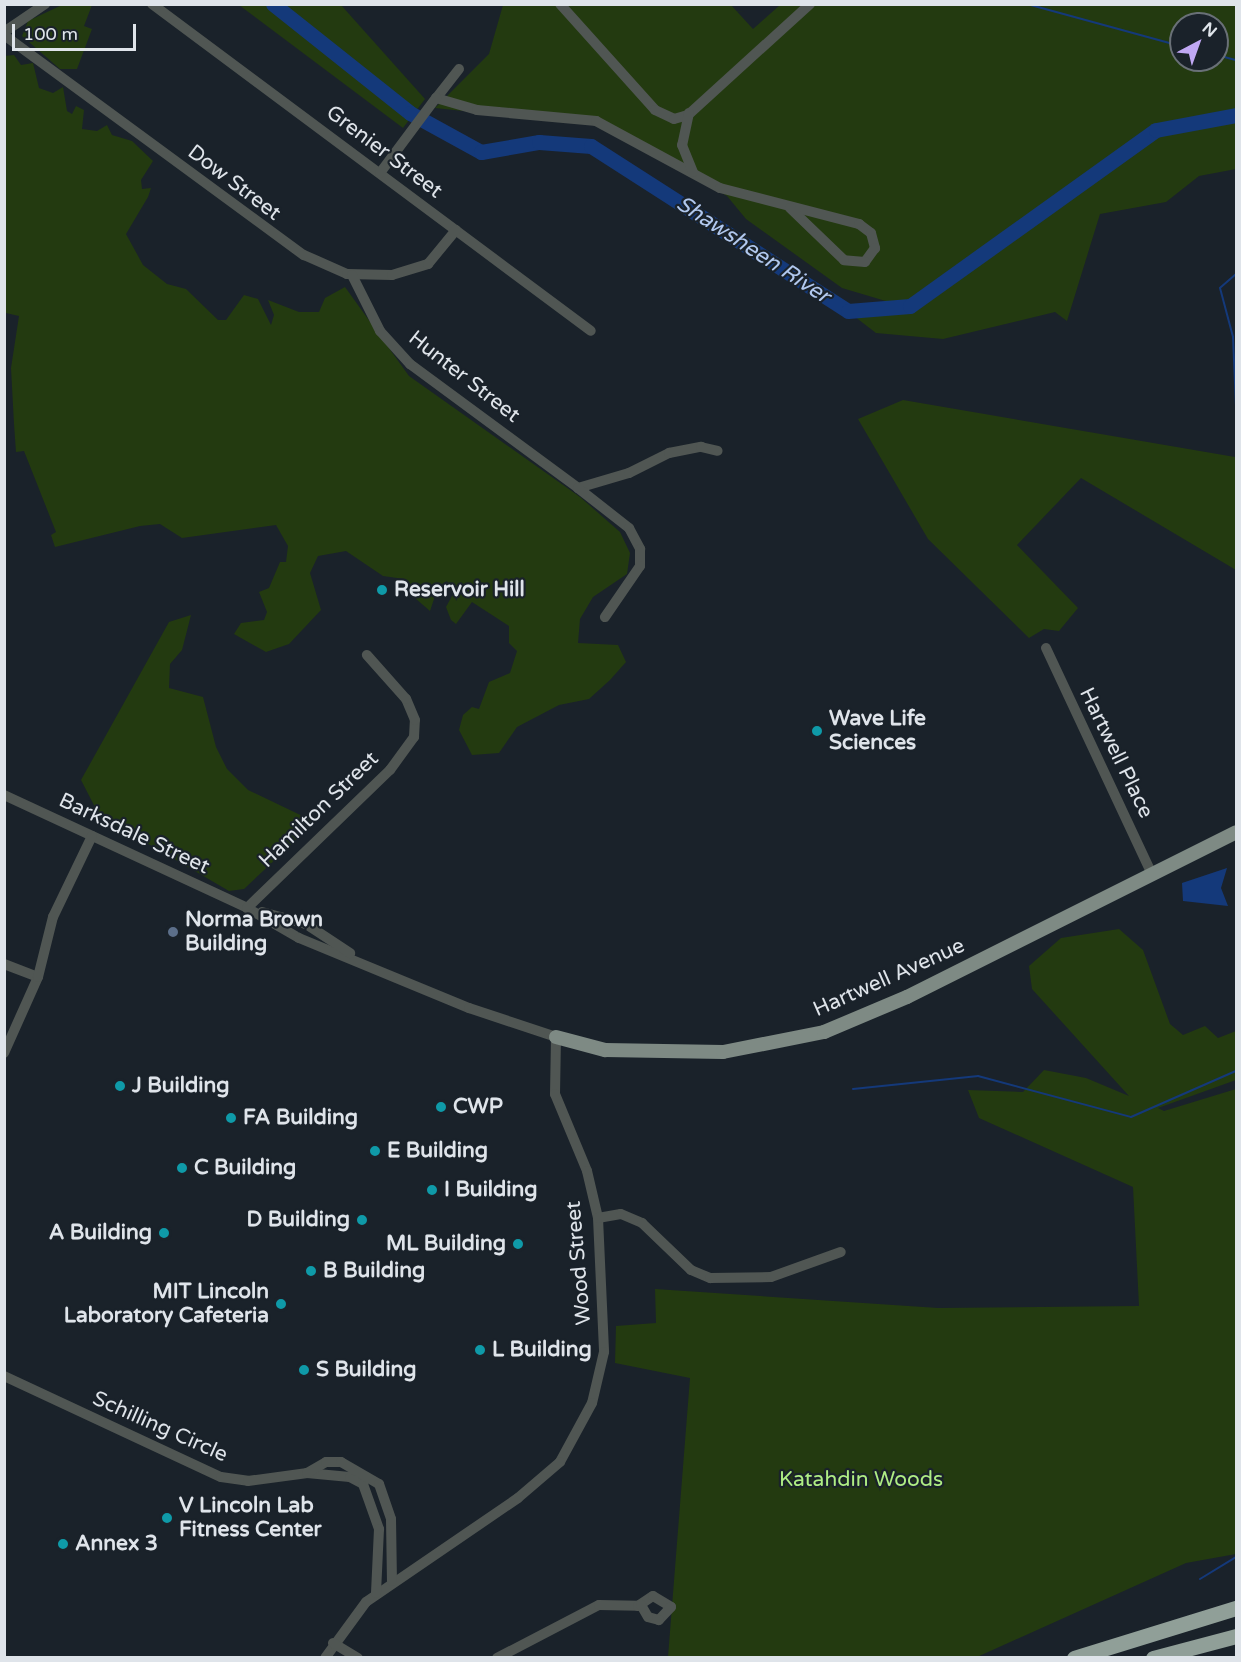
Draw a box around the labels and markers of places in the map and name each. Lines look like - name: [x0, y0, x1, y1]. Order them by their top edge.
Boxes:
- place label: Reservoir Hill: [394, 577, 525, 603]
- marker: Reservoir Hill: [375, 583, 389, 597]
- place label: Wave Life Sciences: [829, 706, 926, 756]
- marker: Wave Life Sciences: [810, 724, 824, 738]
- place label: Norma Brown Building: [185, 907, 323, 957]
- marker: Norma Brown Building: [166, 925, 180, 939]
- place label: J Building: [132, 1073, 229, 1099]
- marker: J Building: [113, 1079, 127, 1093]
- place label: CWP: [453, 1094, 503, 1120]
- marker: CWP: [434, 1100, 448, 1114]
- place label: FA Building: [243, 1105, 358, 1131]
- marker: FA Building: [224, 1111, 238, 1125]
- place label: E Building: [387, 1138, 488, 1164]
- marker: E Building: [368, 1144, 382, 1158]
- place label: C Building: [194, 1155, 296, 1181]
- marker: C Building: [175, 1161, 189, 1175]
- place label: I Building: [444, 1177, 538, 1203]
- marker: I Building: [425, 1183, 439, 1197]
- place label: D Building: [247, 1207, 350, 1233]
- marker: D Building: [355, 1213, 369, 1227]
- place label: A Building: [49, 1220, 152, 1246]
- marker: A Building: [157, 1226, 171, 1240]
- place label: ML Building: [386, 1231, 506, 1257]
- marker: ML Building: [511, 1237, 525, 1251]
- place label: B Building: [323, 1258, 425, 1284]
- marker: B Building: [304, 1264, 318, 1278]
- place label: MIT Lincoln Laboratory Cafeteria: [64, 1279, 269, 1329]
- marker: MIT Lincoln Laboratory Cafeteria: [274, 1297, 288, 1311]
- place label: L Building: [492, 1337, 592, 1363]
- marker: L Building: [473, 1343, 487, 1357]
- place label: S Building: [316, 1357, 417, 1383]
- marker: S Building: [297, 1363, 311, 1377]
- place label: V Lincoln Lab Fitness Center: [179, 1493, 322, 1543]
- marker: V Lincoln Lab Fitness Center: [160, 1511, 174, 1525]
- place label: Annex 3: [75, 1531, 158, 1557]
- marker: Annex 3: [56, 1537, 70, 1551]

